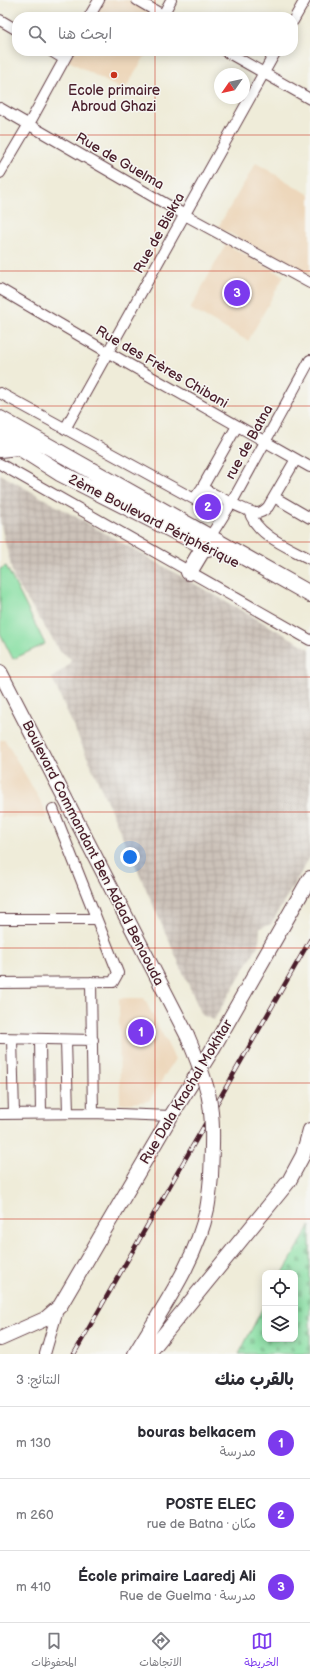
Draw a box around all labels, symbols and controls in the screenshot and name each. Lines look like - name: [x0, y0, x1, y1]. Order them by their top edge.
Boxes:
- search box: [12, 12, 298, 56]
- icon: search: [26, 23, 48, 45]
- text: ابحث هنا: [58, 25, 112, 44]
- north arrow: [214, 68, 250, 104]
- marker: Ecole primaire Abroud Ghazi: [109, 70, 119, 80]
- place label: Ecole primaire Abroud Ghazi: [68, 82, 160, 115]
- street label: Rue de Guelma: [73, 129, 167, 193]
- street label: Rue de Biskra: [130, 190, 188, 276]
- pin: 3: [224, 278, 250, 308]
- street label: Rue des Frères Chibani: [93, 322, 231, 412]
- street label: rue de Batna: [222, 402, 277, 482]
- street label: 2ème Boulevard Périphérique: [66, 470, 242, 572]
- pin: 2: [195, 492, 221, 522]
- street label: Boulevard Commandant Ben Addad Benaouda: [18, 718, 168, 988]
- your location: [120, 847, 140, 867]
- street label: Rue Dala Krachal Mokhtar: [136, 1016, 236, 1167]
- pin: 1: [128, 1017, 154, 1047]
- map controls: [262, 1270, 298, 1342]
- button: locate: [262, 1270, 298, 1306]
- button: layers: [262, 1306, 298, 1342]
- text: بالقرب منك: [215, 1370, 294, 1390]
- text: النتائج: 3: [16, 1372, 60, 1388]
- text: bouras belkacem: [138, 1423, 256, 1442]
- text: 130 m: [16, 1435, 51, 1451]
- text: 1: [278, 1435, 284, 1451]
- text: مدرسة: [220, 1444, 256, 1460]
- text: POSTE ELEC: [166, 1495, 256, 1514]
- text: 260 m: [16, 1507, 54, 1523]
- text: 2: [277, 1507, 285, 1523]
- text: مكان · rue de Batna: [147, 1516, 256, 1532]
- text: École primaire Laaredj Ali: [78, 1567, 256, 1586]
- text: 410 m: [16, 1579, 51, 1595]
- text: 3: [277, 1579, 285, 1595]
- text: مدرسة · Rue de Guelma: [119, 1588, 256, 1604]
- tab: المحفوظات: [31, 1630, 77, 1672]
- tab: الاتجاهات: [139, 1630, 182, 1672]
- tab: الخريطة: [244, 1630, 279, 1672]

